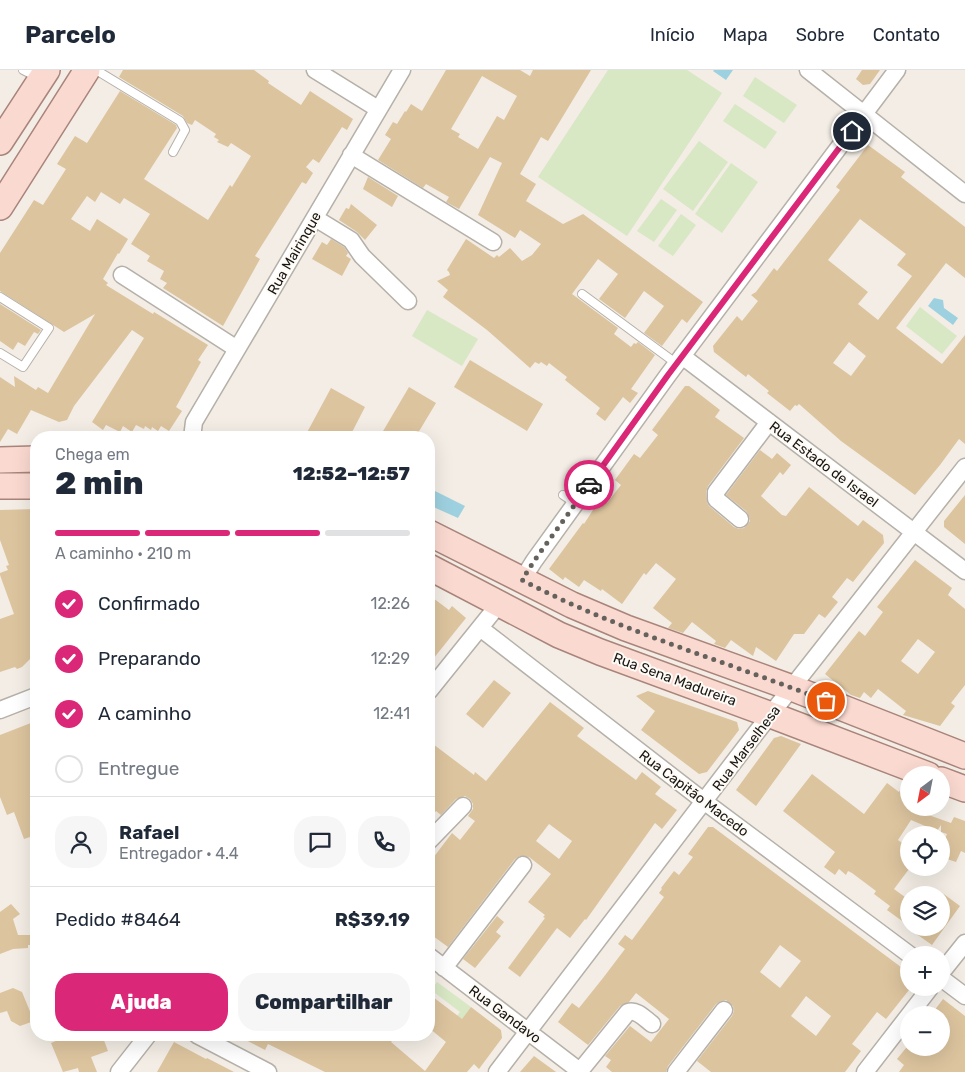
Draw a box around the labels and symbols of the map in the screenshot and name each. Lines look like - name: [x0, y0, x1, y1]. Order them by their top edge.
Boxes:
- pin: [831, 110, 873, 152]
- street label: Rua Mairinque: [264, 209, 325, 298]
- street label: Rua Estado de Israel: [766, 418, 882, 511]
- courier: [564, 460, 614, 510]
- street label: Rua Sena Madureira: [611, 649, 739, 710]
- pin: [805, 680, 847, 722]
- street label: Rua Marselhesa: [709, 702, 784, 794]
- street label: Rua Capitão Macedo: [635, 747, 752, 840]
- north arrow: [900, 766, 950, 816]
- street label: Rua Gandavo: [465, 982, 544, 1047]

